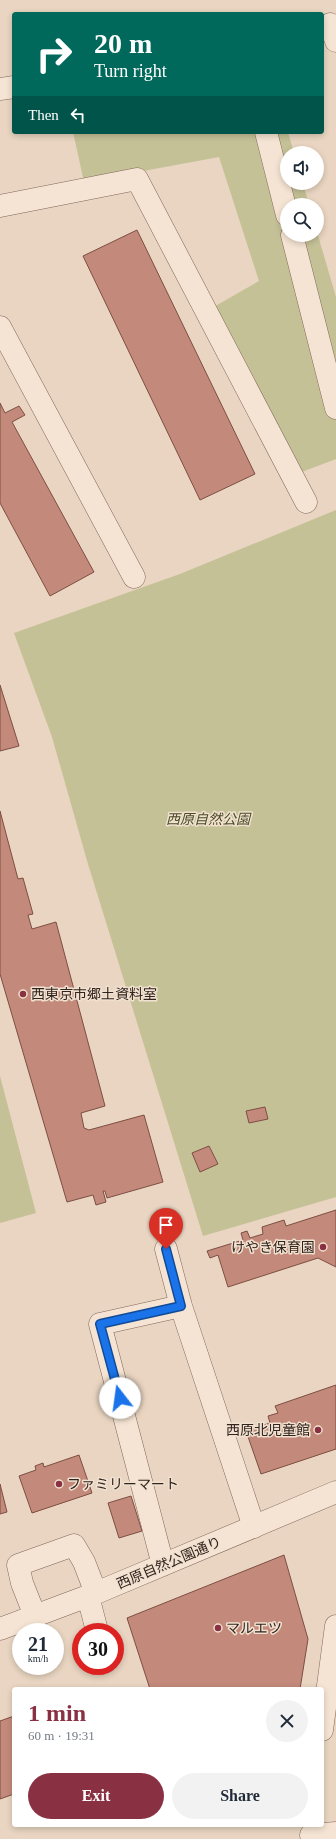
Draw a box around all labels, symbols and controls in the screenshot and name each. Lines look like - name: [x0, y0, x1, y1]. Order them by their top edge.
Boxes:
- icon: right: [28, 28, 80, 80]
- text: 20 m: [94, 28, 152, 59]
- text: Turn right: [94, 61, 167, 81]
- icon: left: [67, 104, 89, 126]
- text: Then: [28, 107, 59, 123]
- map controls: [280, 146, 324, 242]
- button: sound: [280, 146, 324, 190]
- button: search: [280, 198, 324, 242]
- park label: 西原自然公園: [166, 812, 252, 827]
- place label: 西東京市郷土資料室: [31, 986, 157, 1002]
- marker: 西東京市郷土資料室: [18, 989, 28, 999]
- pin: [149, 1208, 183, 1249]
- icon: arrive: [155, 1214, 177, 1236]
- place label: けやき保育園: [231, 1240, 315, 1255]
- marker: けやき保育園: [318, 1242, 328, 1252]
- position arrow: [99, 1377, 141, 1419]
- place label: 西原北児童館: [226, 1422, 310, 1438]
- marker: 西原北児童館: [313, 1425, 323, 1435]
- place label: ファミリーマート: [67, 1477, 179, 1492]
- marker: ファミリーマート: [54, 1479, 64, 1489]
- street label: 西原自然公園通り: [114, 1533, 223, 1592]
- place label: マルエツ: [226, 1621, 282, 1636]
- speed limit sign: 30: [72, 1623, 124, 1675]
- marker: マルエツ: [213, 1623, 223, 1633]
- text: 21: [28, 1633, 48, 1655]
- text: km/h: [28, 1653, 48, 1664]
- text: 1 min: [28, 1700, 86, 1726]
- button: close: [266, 1700, 308, 1742]
- text: 60 m · 19:31: [28, 1728, 95, 1743]
- button: Exit: [28, 1773, 164, 1819]
- button: Share: [172, 1773, 308, 1819]

